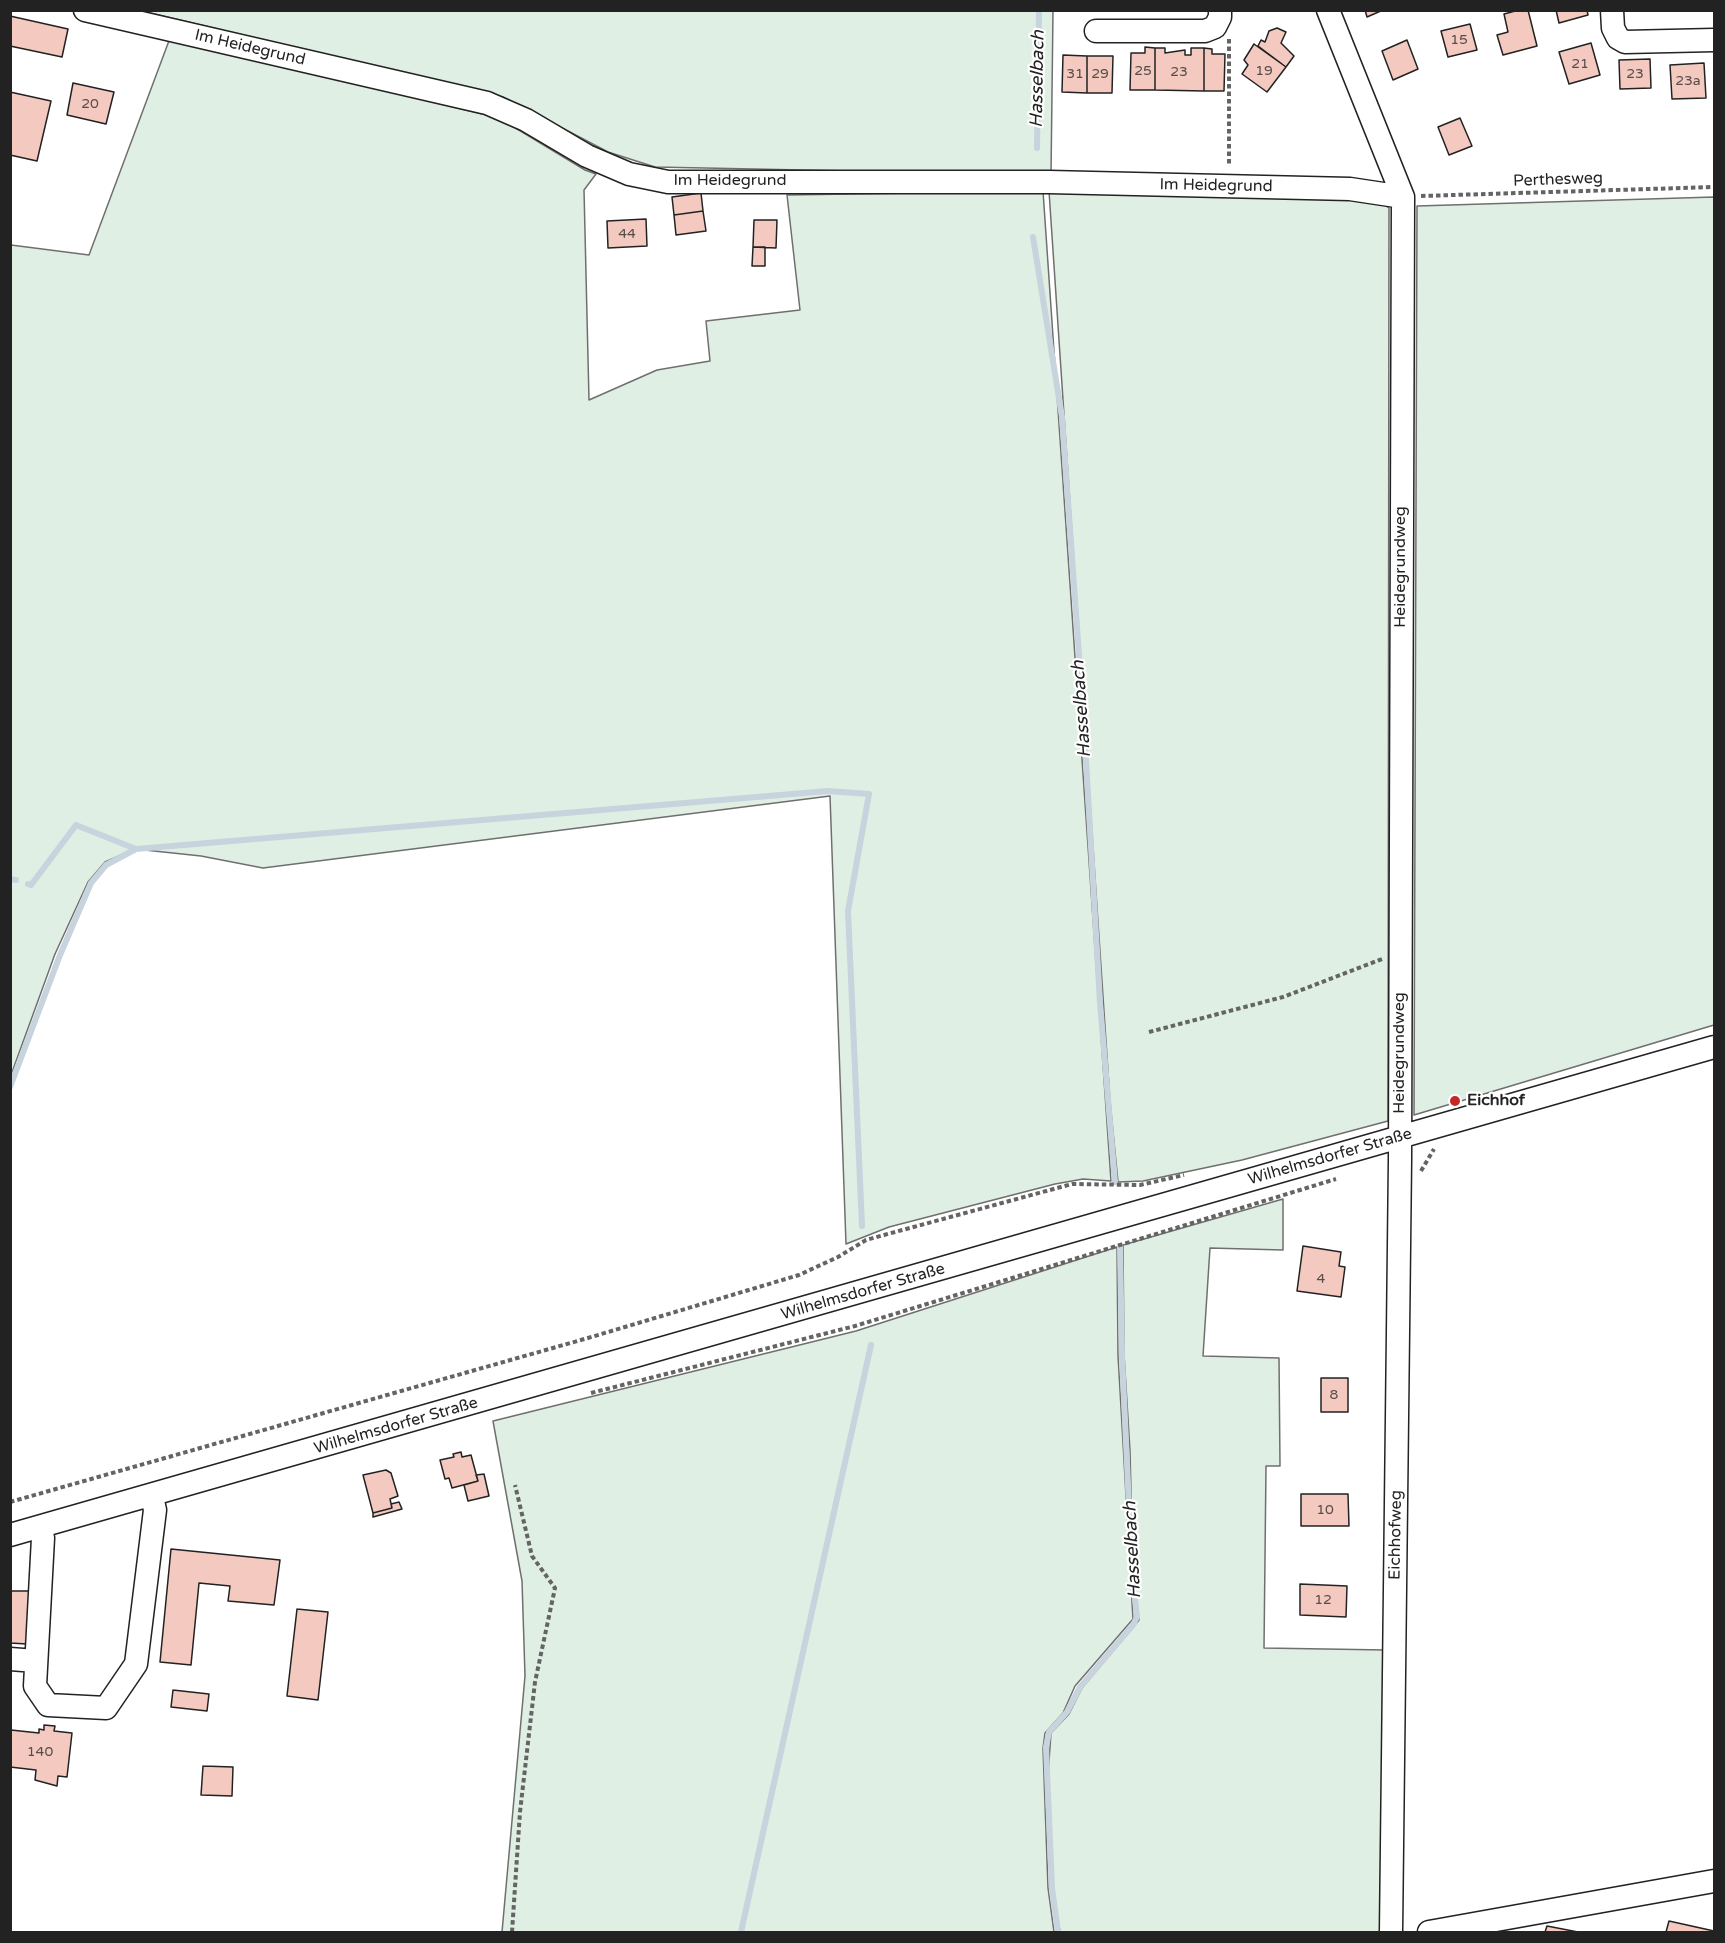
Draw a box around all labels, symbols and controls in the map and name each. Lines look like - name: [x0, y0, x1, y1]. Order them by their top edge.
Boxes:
- street label: Im Heidegrund: [193, 26, 307, 70]
- water label: Hasselbach: [1026, 30, 1050, 128]
- house number: 15: [1450, 32, 1468, 48]
- house number: 21: [1571, 56, 1589, 72]
- house number: 25: [1134, 63, 1152, 79]
- house number: 19: [1255, 63, 1273, 79]
- house number: 23: [1170, 64, 1188, 80]
- house number: 31: [1066, 66, 1084, 82]
- house number: 29: [1091, 66, 1109, 82]
- house number: 23: [1626, 66, 1644, 82]
- house number: 23a: [1675, 73, 1701, 89]
- house number: 20: [81, 96, 99, 112]
- street label: Perthesweg: [1513, 169, 1603, 191]
- street label: Im Heidegrund: [673, 171, 787, 191]
- street label: Im Heidegrund: [1159, 175, 1273, 197]
- house number: 44: [618, 226, 636, 242]
- street label: Heidegrundweg: [1391, 506, 1411, 628]
- water label: Hasselbach: [1068, 660, 1096, 758]
- street label: Heidegrundweg: [1390, 992, 1410, 1114]
- place label: Eichhof: [1467, 1091, 1525, 1111]
- marker: Eichhof: [1448, 1094, 1462, 1108]
- street label: Wilhelmsdorfer Straße: [1246, 1124, 1414, 1190]
- street label: Wilhelmsdorfer Straße: [779, 1259, 947, 1325]
- house number: 4: [1317, 1271, 1325, 1287]
- house number: 8: [1330, 1387, 1338, 1403]
- street label: Wilhelmsdorfer Straße: [312, 1393, 480, 1459]
- street label: Eichhofweg: [1386, 1490, 1406, 1580]
- water label: Hasselbach: [1120, 1501, 1146, 1599]
- house number: 10: [1316, 1502, 1334, 1518]
- house number: 12: [1314, 1592, 1332, 1608]
- house number: 140: [27, 1744, 53, 1760]

